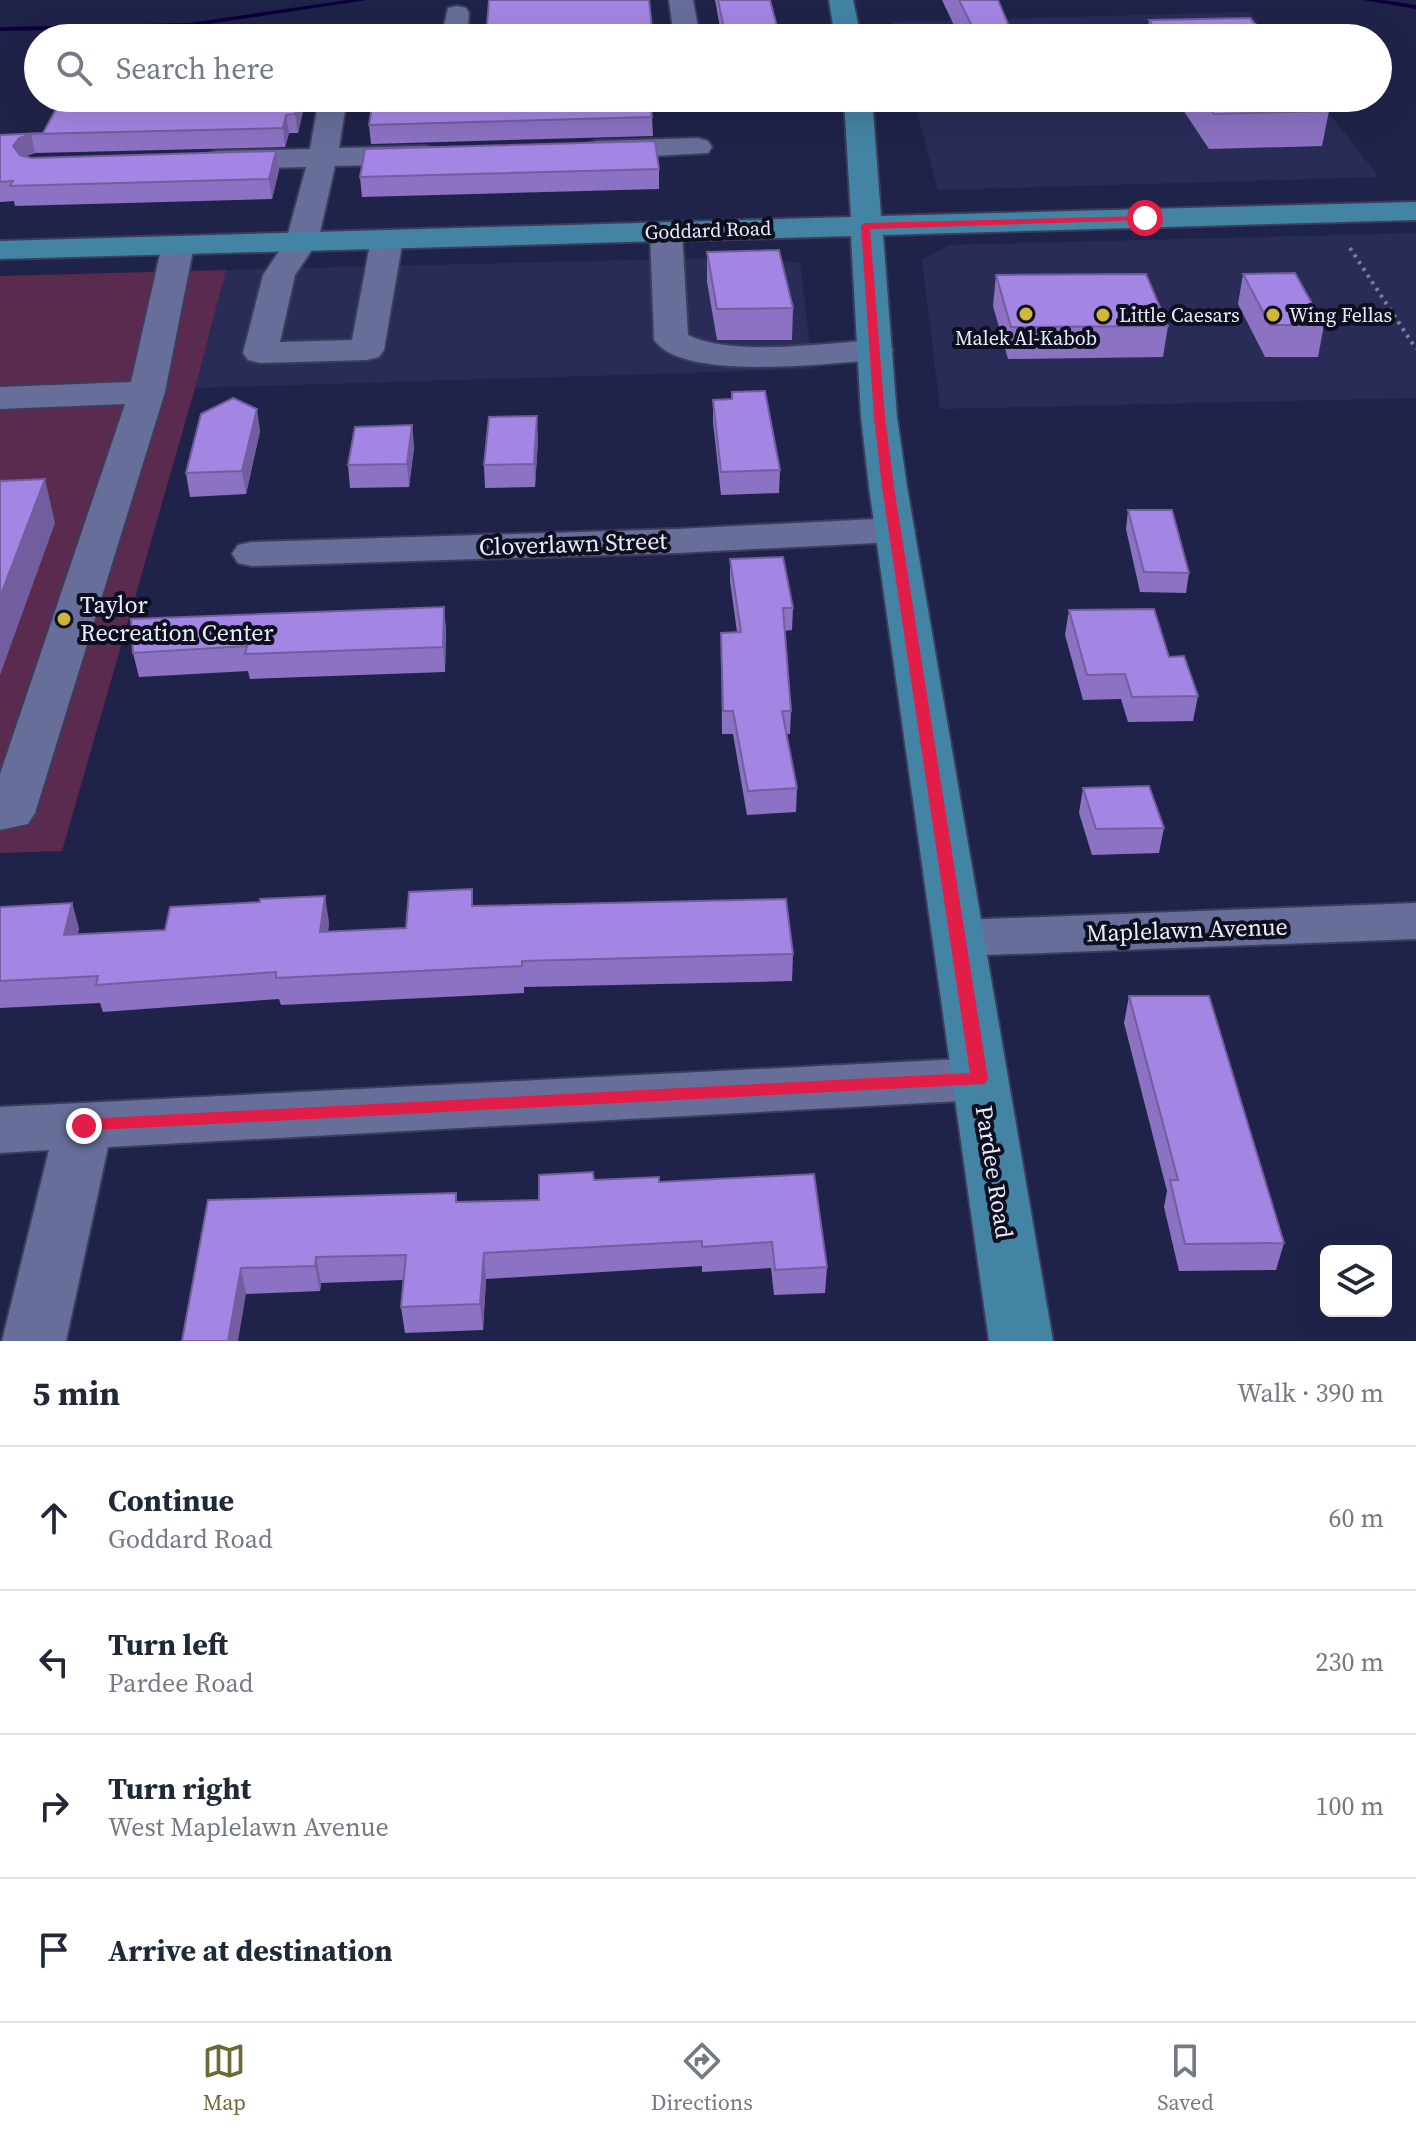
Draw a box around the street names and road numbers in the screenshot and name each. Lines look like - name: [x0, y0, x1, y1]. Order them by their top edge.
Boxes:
- street label: Goddard Road: [644, 214, 772, 246]
- street label: Cloverlawn Street: [478, 524, 668, 563]
- street label: Maplelawn Avenue: [1086, 909, 1288, 950]
- street label: Pardee Road: [968, 1103, 1021, 1241]

